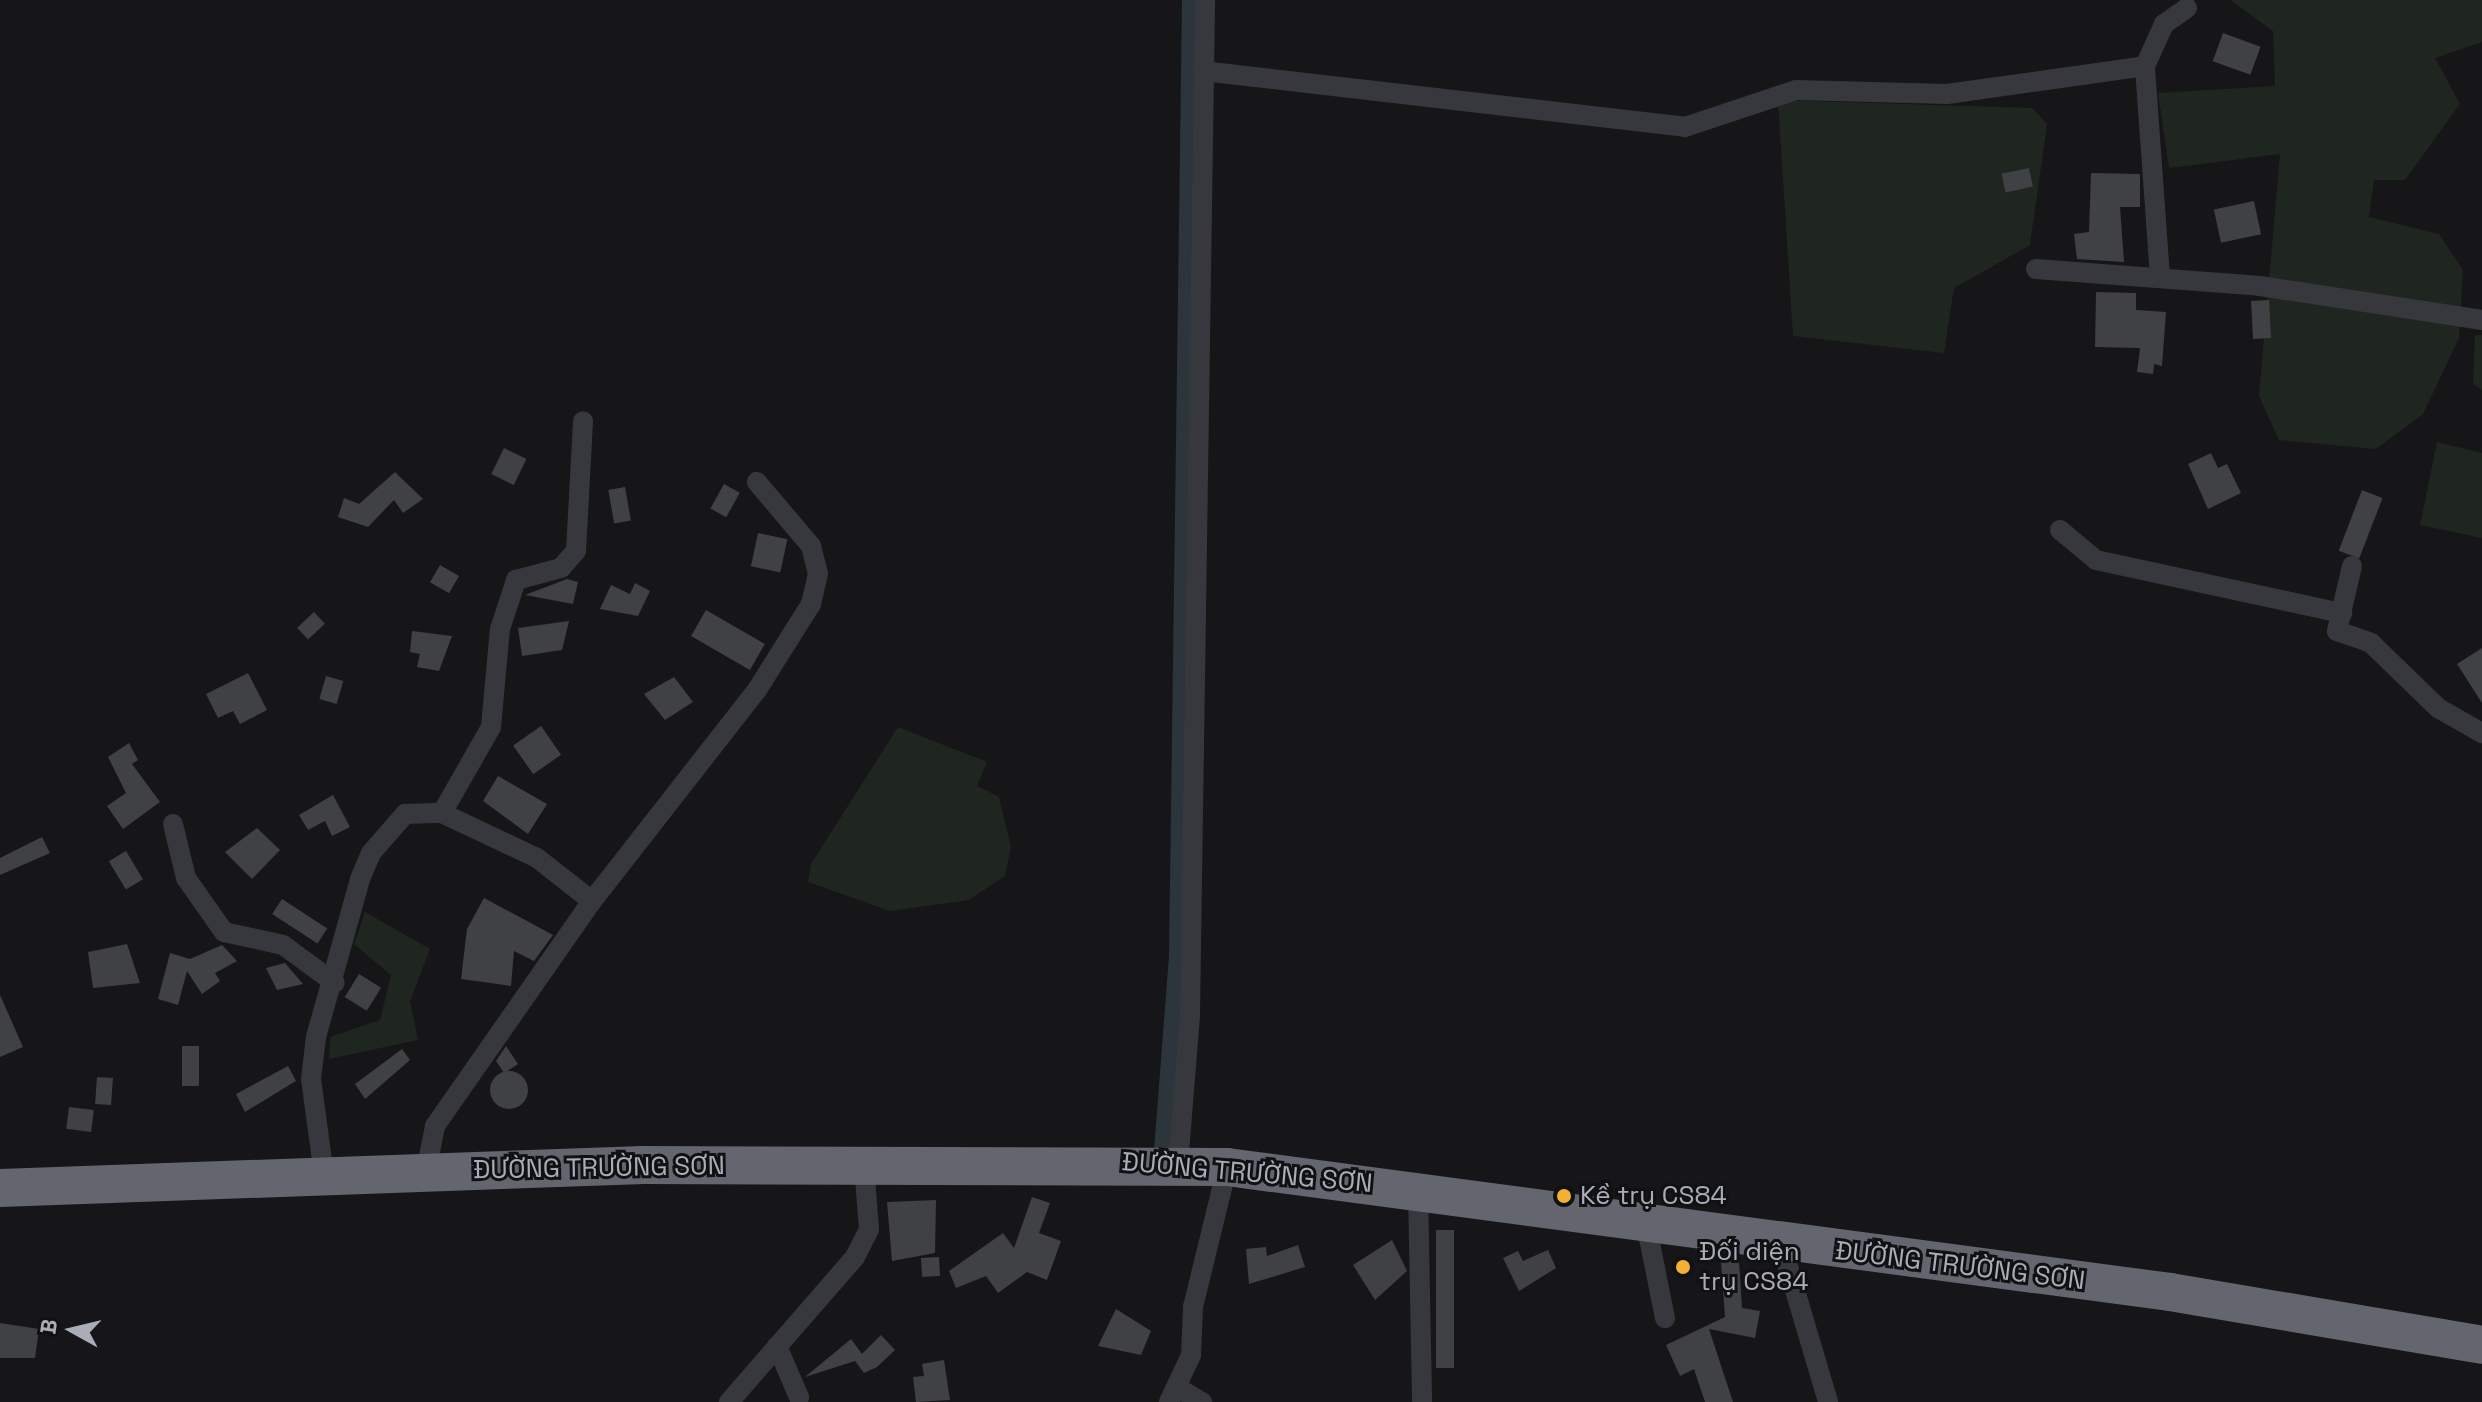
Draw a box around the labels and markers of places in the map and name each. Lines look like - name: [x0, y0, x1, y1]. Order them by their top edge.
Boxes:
- place label: Kề trụ CS84: [1580, 1180, 1727, 1212]
- marker: Kề trụ CS84: [1555, 1187, 1573, 1205]
- place label: Đối diện trụ CS84: [1699, 1236, 1808, 1298]
- marker: Đối diện trụ CS84: [1674, 1258, 1692, 1276]

